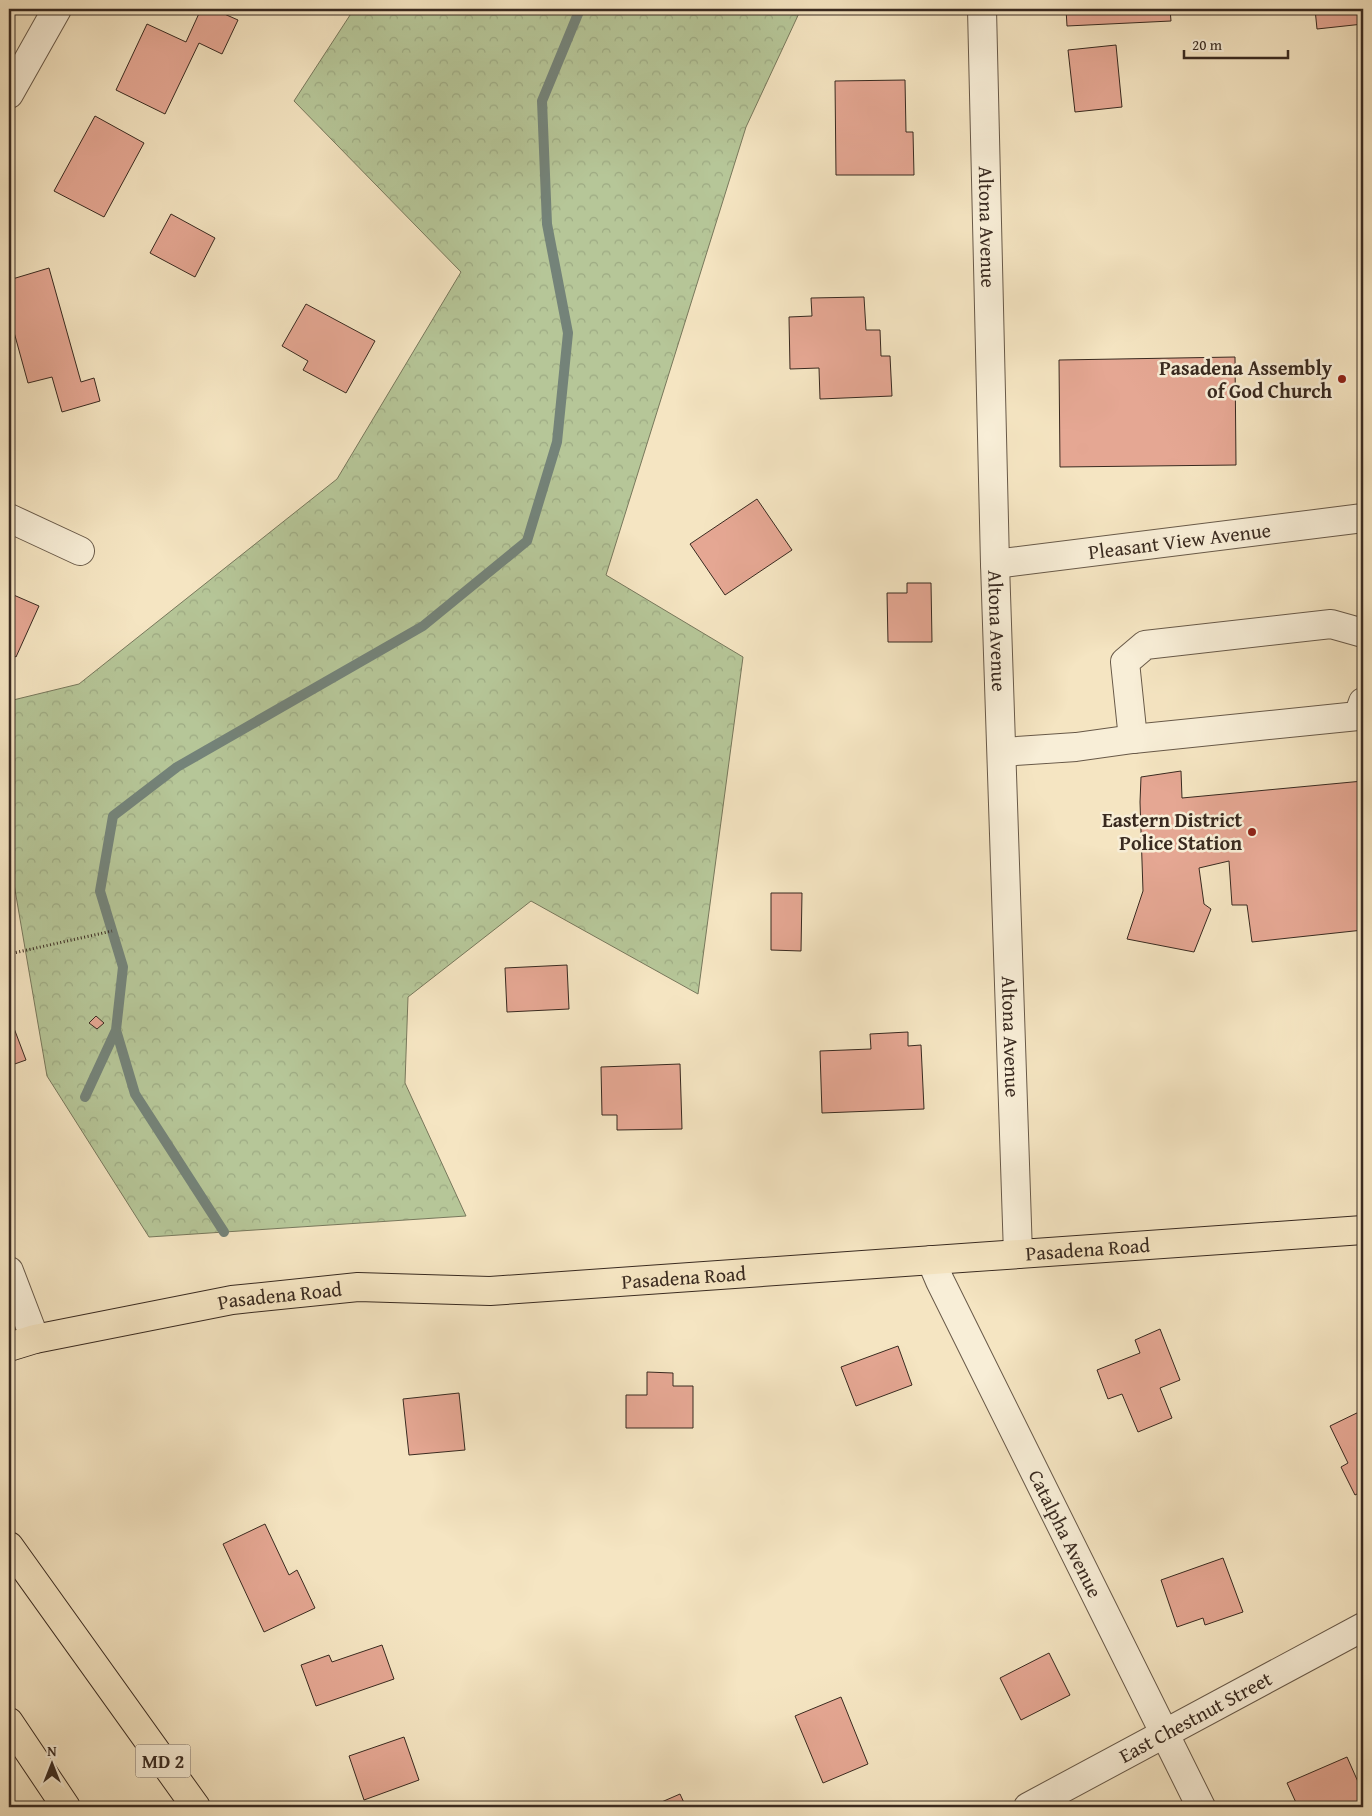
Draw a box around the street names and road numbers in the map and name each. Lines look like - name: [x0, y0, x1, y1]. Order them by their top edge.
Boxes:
- street label: Altona Avenue: [972, 166, 1004, 288]
- street label: Pleasant View Avenue: [1087, 515, 1272, 566]
- street label: Altona Avenue: [981, 570, 1014, 692]
- street label: Altona Avenue: [995, 975, 1028, 1098]
- street label: Pasadena Road: [1025, 1230, 1151, 1268]
- street label: Pasadena Road: [621, 1258, 747, 1296]
- street label: Pasadena Road: [215, 1274, 343, 1317]
- street label: Catalpha Avenue: [1022, 1464, 1110, 1603]
- street label: East Chestnut Street: [1114, 1664, 1277, 1770]
- road number: MD 2: [136, 1744, 190, 1778]

